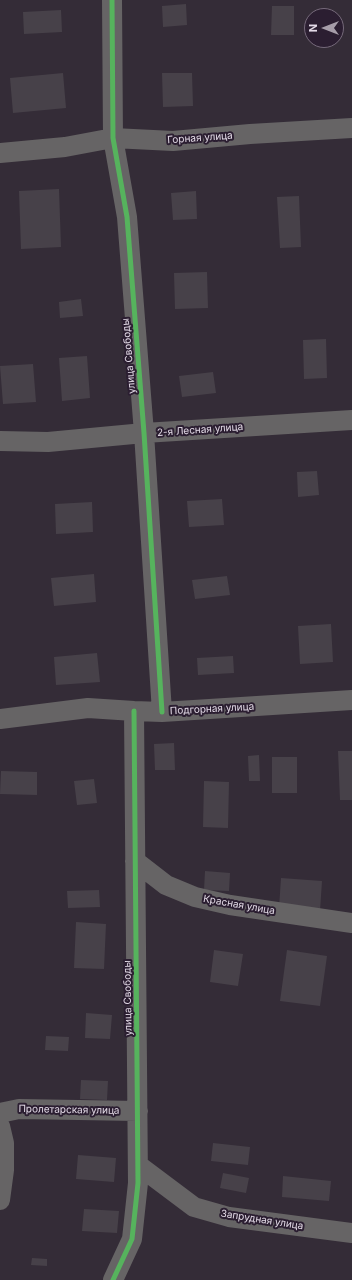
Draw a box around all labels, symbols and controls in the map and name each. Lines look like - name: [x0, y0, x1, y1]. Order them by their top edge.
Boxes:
- north arrow: [304, 8, 344, 48]
- text: N: [306, 24, 320, 32]
- street label: Горная улица: [167, 130, 233, 146]
- street label: улица Свободы: [120, 318, 138, 394]
- street label: 2-я Лесная улица: [156, 421, 244, 439]
- street label: Подгорная улица: [170, 701, 254, 717]
- street label: Красная улица: [202, 893, 276, 917]
- street label: улица Свободы: [121, 960, 135, 1036]
- street label: Пролетарская улица: [18, 1103, 120, 1117]
- street label: Запрудная улица: [220, 1208, 304, 1232]

